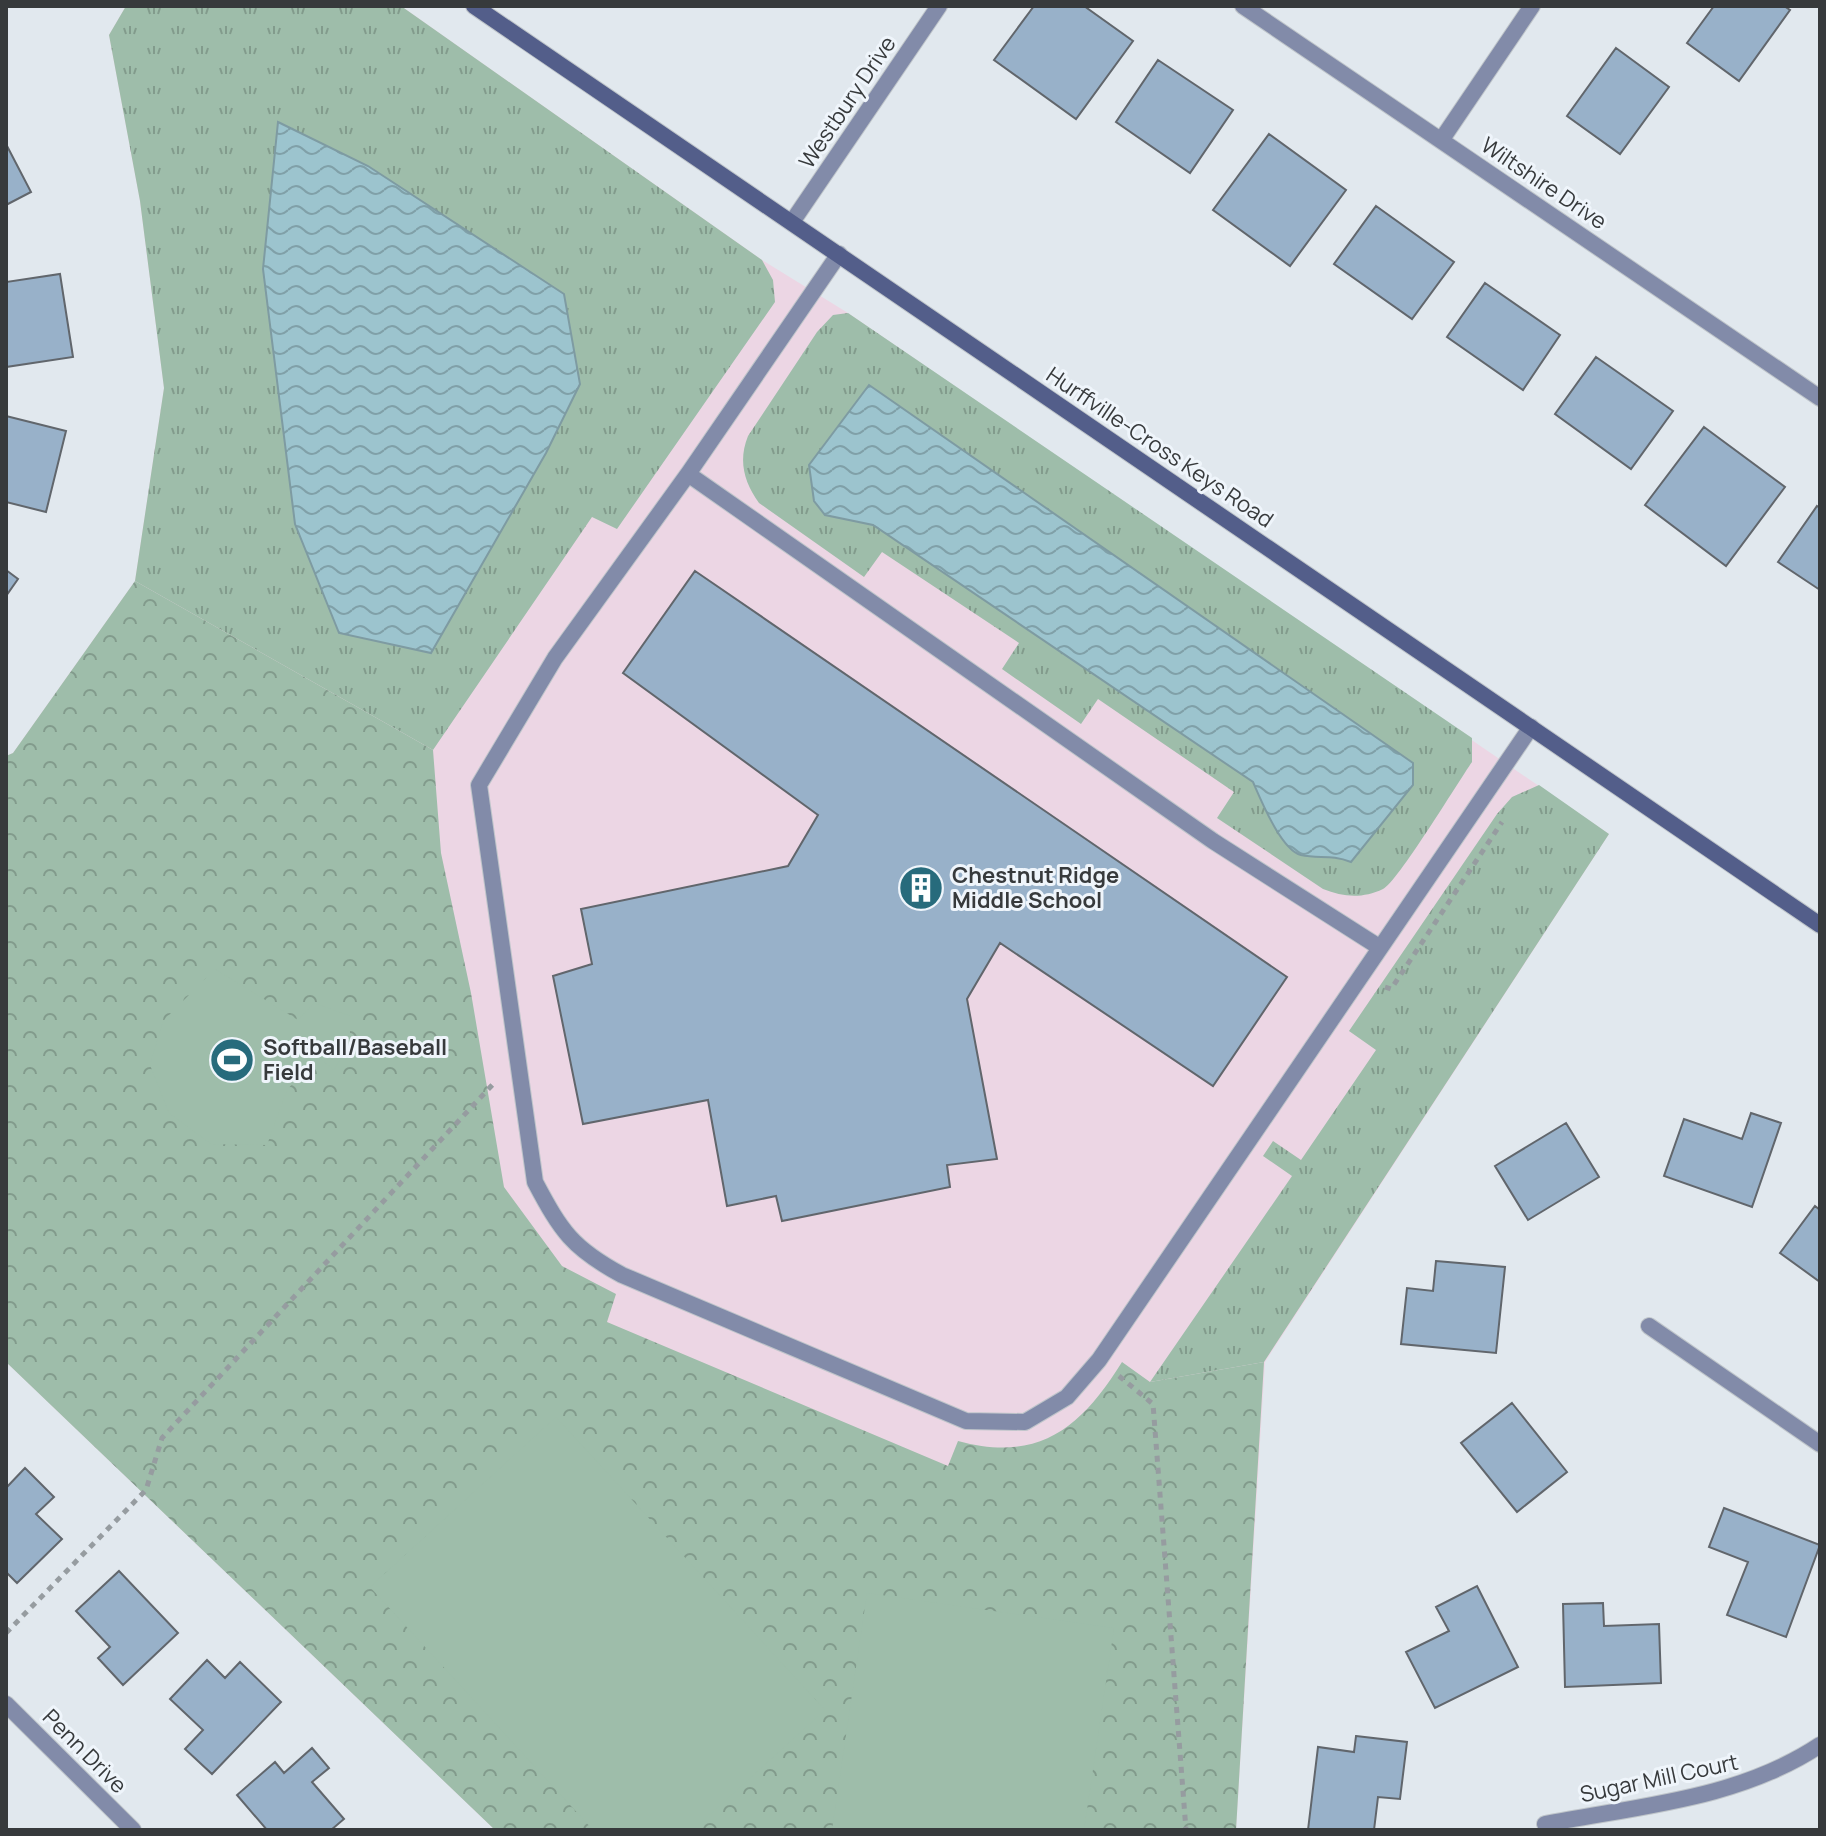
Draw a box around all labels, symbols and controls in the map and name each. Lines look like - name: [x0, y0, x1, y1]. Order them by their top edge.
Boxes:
- street label: Westbury Drive: [792, 30, 903, 174]
- street label: Wiltshire Drive: [1475, 130, 1613, 236]
- street label: Hurffville-Cross Keys Road: [1041, 360, 1279, 534]
- place label: Chestnut Ridge Middle School: [952, 860, 1119, 915]
- building icon: Chestnut Ridge Middle School: [897, 864, 945, 912]
- place label: Softball/Baseball Field: [263, 1032, 447, 1087]
- sports icon: Softball/Baseball Field: [208, 1036, 256, 1084]
- street label: Penn Drive: [36, 1702, 134, 1800]
- street label: Sugar Mill Court: [1577, 1747, 1741, 1809]

